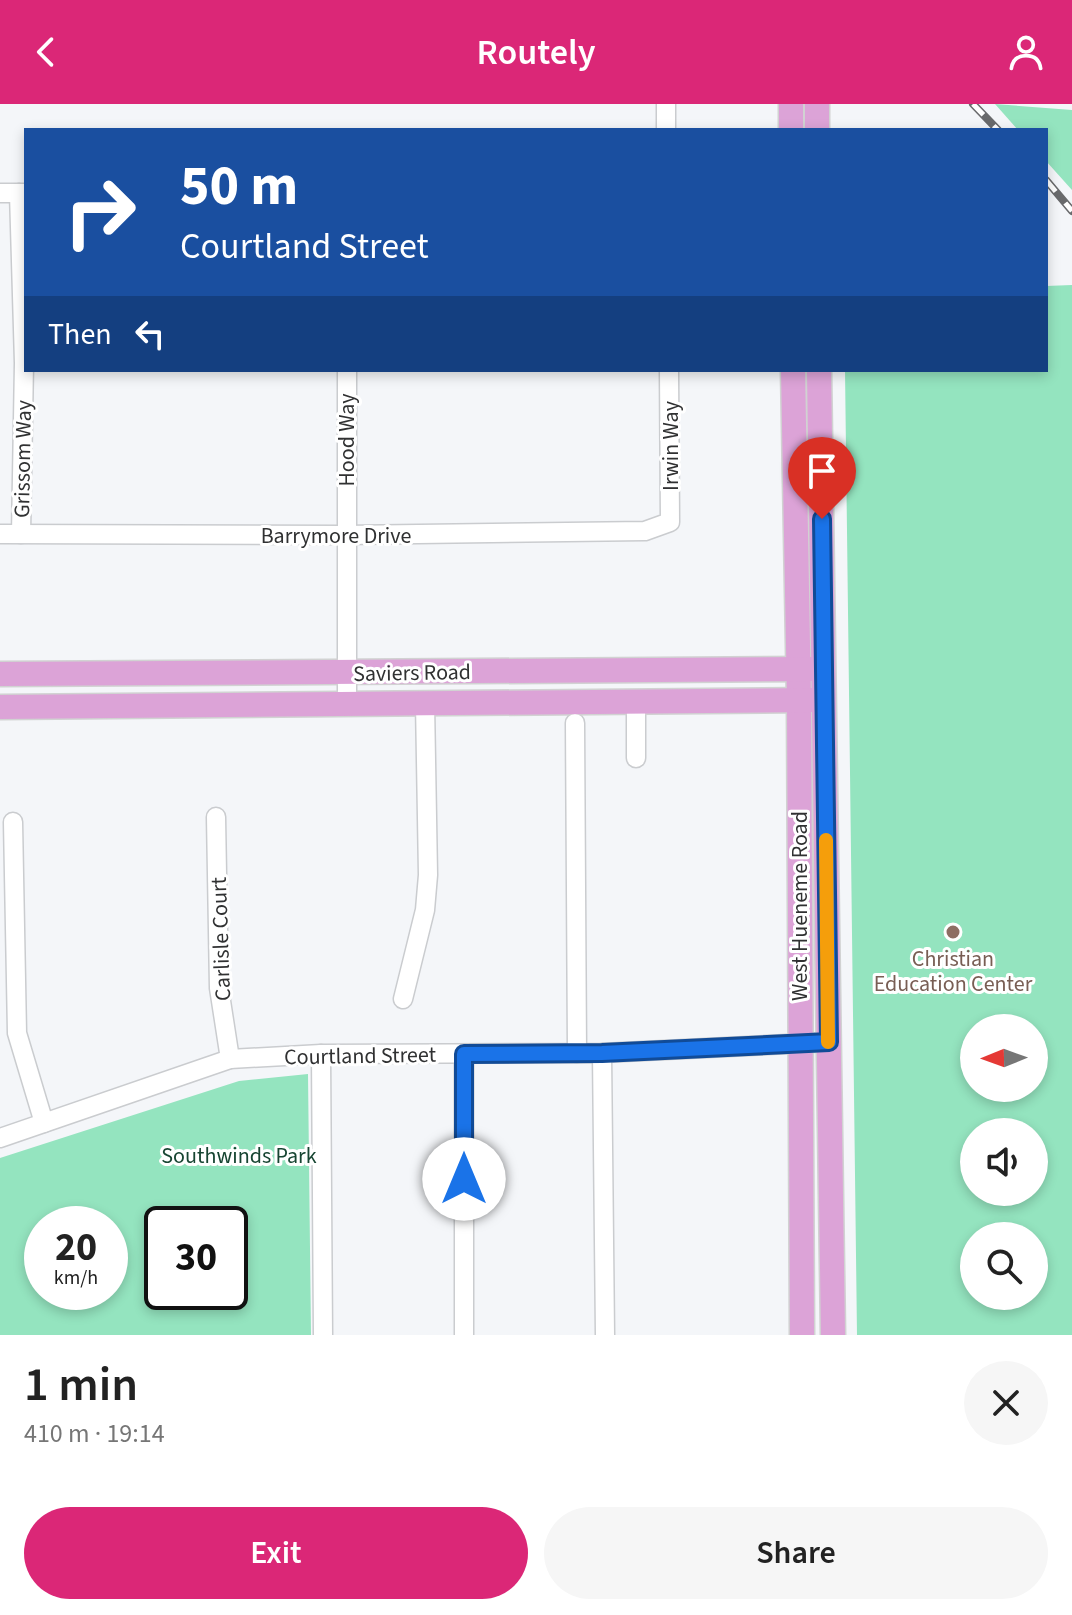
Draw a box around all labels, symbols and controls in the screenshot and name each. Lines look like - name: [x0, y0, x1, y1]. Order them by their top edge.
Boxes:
- text: Routely: [477, 27, 595, 78]
- icon: back: [24, 30, 68, 74]
- icon: person: [1004, 30, 1048, 74]
- text: 50 m: [180, 147, 298, 226]
- icon: right: [48, 160, 152, 264]
- text: Courtland Street: [180, 221, 429, 272]
- icon: left: [128, 312, 172, 356]
- text: Then: [48, 313, 112, 356]
- street label: Hood Way: [331, 393, 363, 487]
- street label: Grissom Way: [6, 399, 40, 518]
- street label: Irwin Way: [655, 400, 687, 491]
- pin: [788, 437, 856, 519]
- icon: arrive: [800, 449, 844, 493]
- street label: Barrymore Drive: [261, 520, 411, 552]
- street label: Saviers Road: [353, 656, 471, 690]
- street label: West Hueneme Road: [784, 811, 816, 1001]
- street label: Carlisle Court: [203, 876, 239, 1001]
- marker: Christian Education Center: [944, 923, 962, 941]
- place label: Christian Education Center: [874, 943, 1033, 1000]
- north arrow: [960, 1014, 1048, 1102]
- map controls: [960, 1014, 1048, 1310]
- street label: Courtland Street: [284, 1039, 437, 1073]
- button: sound: [960, 1118, 1048, 1206]
- position arrow: [422, 1137, 506, 1221]
- park label: Southwinds Park: [161, 1140, 317, 1172]
- speed limit sign: 30: [144, 1206, 248, 1310]
- text: 20: [55, 1219, 97, 1276]
- button: search: [960, 1222, 1048, 1310]
- text: km/h: [54, 1264, 98, 1292]
- text: 1 min: [24, 1351, 138, 1419]
- button: close: [964, 1361, 1048, 1445]
- text: 410 m · 19:14: [24, 1415, 165, 1452]
- button: Exit: [24, 1507, 528, 1599]
- button: Share: [544, 1507, 1048, 1599]

